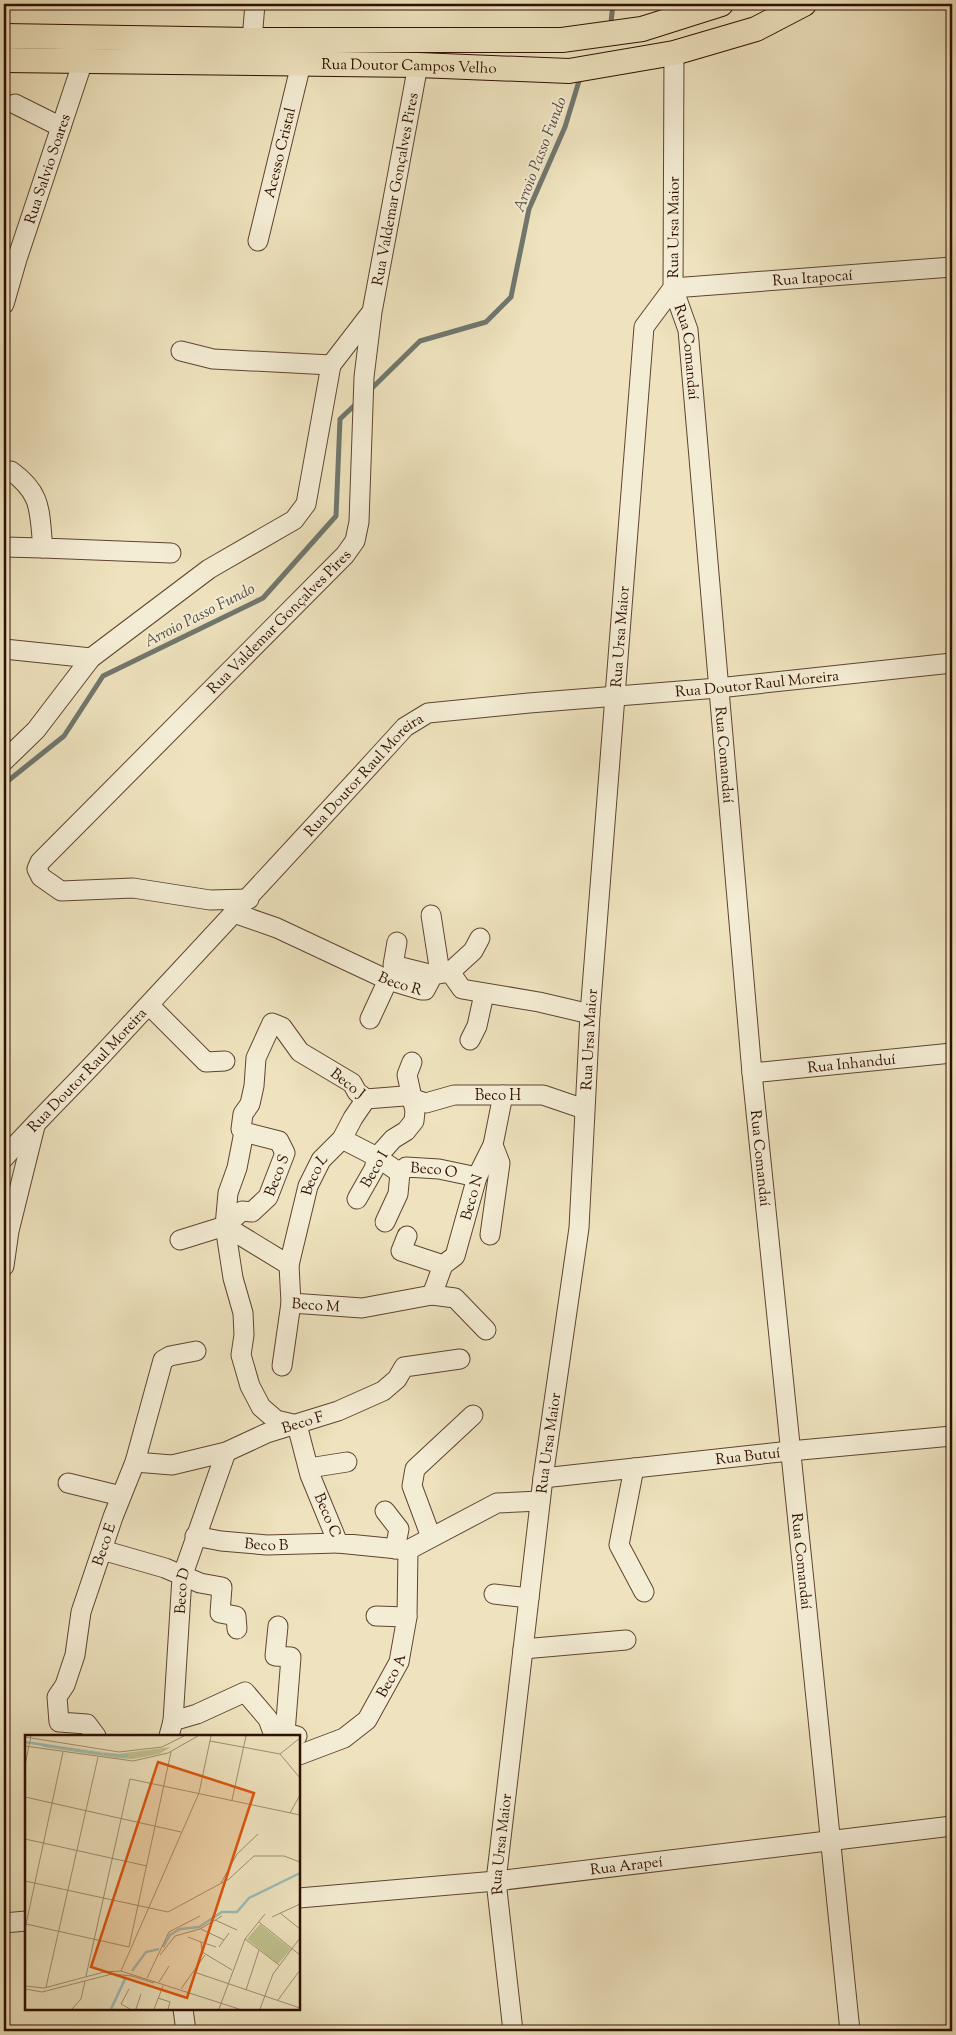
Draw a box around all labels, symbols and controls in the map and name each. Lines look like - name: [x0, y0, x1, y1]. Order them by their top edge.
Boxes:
- street label: Rua Doutor Campos Velho: [321, 55, 497, 80]
- street label: Rua Valdemar Gonçalves Pires: [368, 91, 425, 288]
- water label: Arroio Passo Fundo: [509, 94, 574, 216]
- street label: Acesso Cristal: [260, 106, 302, 200]
- street label: Rua Salvio Soares: [20, 111, 77, 227]
- street label: Rua Ursa Maior: [664, 176, 685, 278]
- street label: Rua Itapocaí: [772, 265, 854, 292]
- street label: Rua Comandaí: [668, 302, 703, 401]
- street label: Rua Valdemar Gonçalves Pires: [203, 546, 357, 700]
- water label: Arroio Passo Fundo: [141, 578, 260, 654]
- street label: Rua Ursa Maior: [607, 585, 636, 688]
- street label: Rua Doutor Raul Moreira: [674, 666, 840, 703]
- street label: Rua Comandaí: [708, 706, 738, 804]
- street label: Rua Doutor Raul Moreira: [300, 709, 428, 842]
- street label: Beco R: [374, 968, 425, 1002]
- street label: Rua Ursa Maior: [577, 988, 604, 1091]
- street label: Rua Doutor Raul Moreira: [24, 1004, 152, 1138]
- street label: Rua Inhanduí: [807, 1050, 897, 1079]
- street label: Beco J: [325, 1064, 369, 1105]
- street label: Beco H: [475, 1086, 521, 1107]
- street label: Rua Comandaí: [744, 1109, 775, 1208]
- street label: Beco I: [356, 1147, 394, 1192]
- street label: Beco L: [297, 1150, 333, 1198]
- street label: Beco S: [260, 1152, 296, 1200]
- street label: Beco O: [410, 1158, 459, 1185]
- street label: Beco N: [456, 1172, 489, 1223]
- street label: Beco M: [291, 1294, 341, 1318]
- street label: Rua Ursa Maior: [532, 1391, 567, 1495]
- street label: Beco F: [279, 1407, 327, 1440]
- street label: Rua Butuí: [714, 1443, 782, 1471]
- street label: Beco C: [308, 1490, 345, 1541]
- street label: Rua Comandaí: [785, 1512, 816, 1610]
- street label: Beco E: [88, 1521, 122, 1569]
- street label: Beco B: [243, 1534, 289, 1557]
- street label: Beco D: [171, 1565, 196, 1615]
- street label: Beco A: [372, 1653, 412, 1702]
- inset map: [25, 1735, 300, 2010]
- street label: Rua Ursa Maior: [487, 1792, 518, 1896]
- street label: Rua Arapeí: [589, 1852, 664, 1882]

